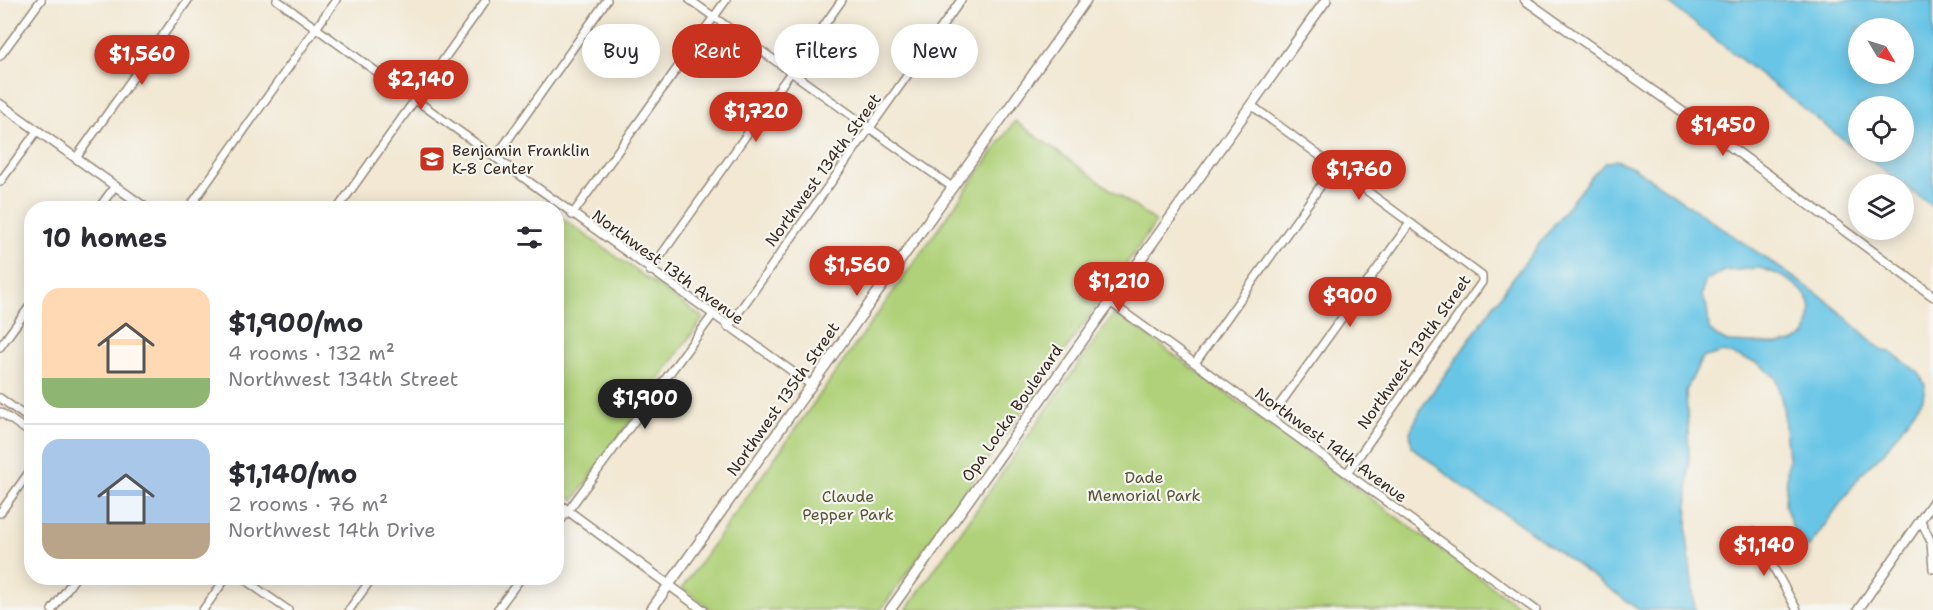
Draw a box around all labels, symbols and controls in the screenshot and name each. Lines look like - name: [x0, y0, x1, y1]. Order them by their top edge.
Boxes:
- north arrow: [1848, 18, 1914, 84]
- map controls: [1848, 18, 1914, 240]
- chip: Buy: [582, 24, 660, 78]
- chip: Rent: [672, 24, 762, 78]
- chip: Filters: [774, 24, 879, 78]
- chip: New: [891, 24, 978, 78]
- pin: $1,560: [93, 35, 191, 86]
- text: $1,560: [108, 41, 176, 67]
- pin: $2,140: [372, 60, 470, 111]
- text: $2,140: [387, 66, 455, 92]
- street label: Northwest 134th Street: [760, 89, 886, 251]
- pin: $1,720: [707, 92, 805, 143]
- button: locate: [1848, 96, 1914, 162]
- text: $1,720: [723, 98, 789, 124]
- pin: $1,450: [1674, 106, 1772, 157]
- text: $1,450: [1690, 112, 1756, 138]
- place label: Benjamin Franklin K-8 Center: [452, 140, 590, 179]
- school or university icon: Benjamin Franklin K-8 Center: [417, 144, 447, 174]
- pin: $1,760: [1310, 150, 1408, 201]
- text: $1,760: [1326, 156, 1392, 182]
- button: layers: [1848, 174, 1914, 240]
- street label: Northwest 13th Avenue: [588, 205, 748, 329]
- text: 10 homes: [42, 220, 167, 255]
- icon: filters: [513, 221, 546, 254]
- pin: $1,560: [808, 246, 906, 297]
- text: $1,560: [823, 252, 891, 278]
- pin: $1,210: [1070, 262, 1168, 313]
- text: $1,210: [1088, 268, 1150, 294]
- street label: Northwest 139th Street: [1353, 271, 1475, 433]
- pin: $900: [1314, 277, 1386, 328]
- text: $900: [1323, 283, 1377, 309]
- text: $1,900/mo: [228, 305, 363, 340]
- icon: home: [90, 312, 162, 384]
- street label: Northwest 135th Street: [722, 318, 844, 480]
- text: 4 rooms · 132 m²: [228, 340, 395, 366]
- street label: Opa Locka Boulevard: [957, 340, 1067, 486]
- text: Northwest 134th Street: [228, 366, 459, 392]
- pin: $1,900: [596, 379, 694, 430]
- street label: Northwest 14th Avenue: [1251, 383, 1411, 507]
- text: $1,900: [612, 385, 678, 411]
- text: $1,140/mo: [228, 456, 357, 491]
- icon: home: [90, 463, 162, 535]
- park label: Dade Memorial Park: [1087, 467, 1201, 506]
- park label: Claude Pepper Park: [802, 486, 894, 525]
- text: 2 rooms · 76 m²: [228, 491, 388, 517]
- text: Northwest 14th Drive: [228, 517, 436, 543]
- pin: $1,140: [1715, 526, 1813, 577]
- text: $1,140: [1733, 532, 1795, 558]

